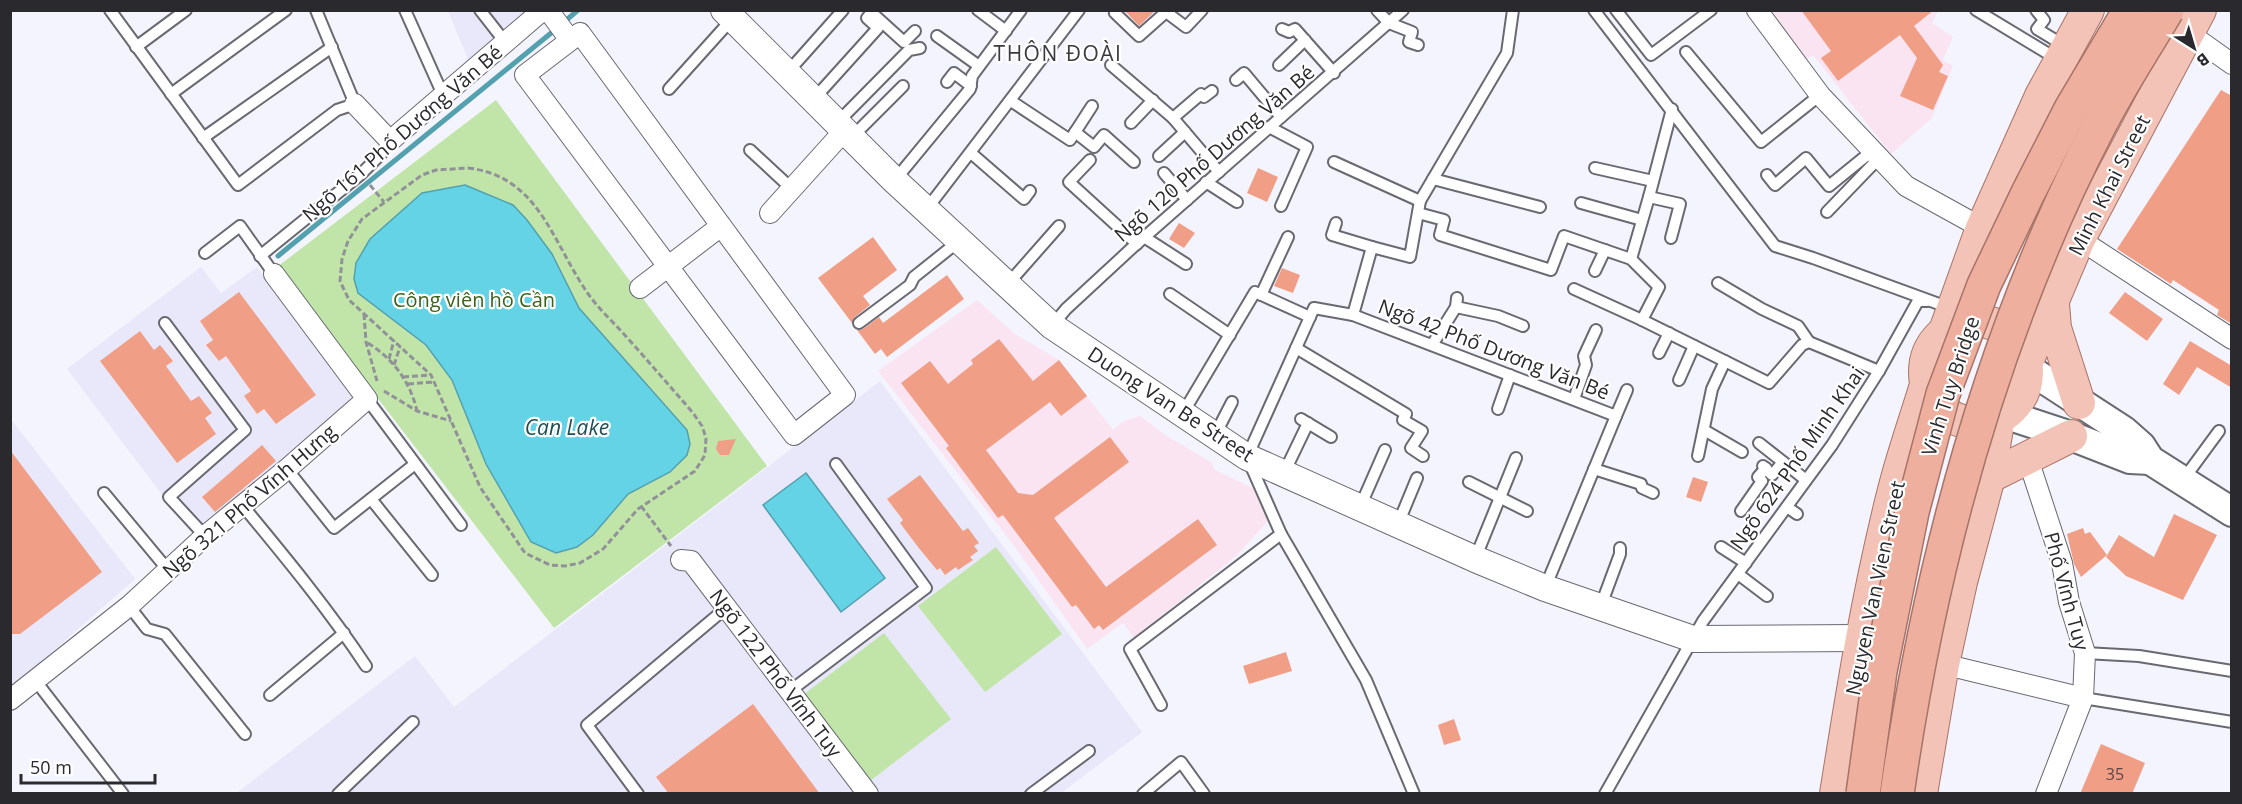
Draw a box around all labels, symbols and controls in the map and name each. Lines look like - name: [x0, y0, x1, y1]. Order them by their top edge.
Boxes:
- north arrow: [2164, 18, 2224, 78]
- street label: Ngõ 161 Phố Dương Văn Bé: [296, 38, 508, 228]
- district label: THÔN ĐOÀI: [994, 39, 1122, 67]
- text: B: [2192, 48, 2214, 72]
- street label: Ngõ 120 Phố Dương Văn Bé: [1108, 58, 1320, 248]
- street label: Minh Khai Street: [2062, 110, 2156, 260]
- park label: Công viên hồ Cần: [393, 286, 555, 313]
- street label: Ngõ 42 Phố Dương Văn Bé: [1374, 292, 1614, 406]
- street label: Vinh Tuy Bridge: [1915, 313, 1985, 459]
- street label: Duong Van Be Street: [1083, 340, 1259, 468]
- street label: Ngõ 624 Phố Minh Khai: [1724, 361, 1870, 555]
- water label: Can Lake: [525, 413, 609, 441]
- street label: Ngõ 321 Phố Vĩnh Hưng: [156, 418, 342, 584]
- street label: Nguyen Van Vien Street: [1839, 478, 1911, 698]
- street label: Phố Vĩnh Tuy: [2038, 529, 2096, 654]
- street label: Ngõ 122 Phố Vĩnh Tuy: [704, 583, 849, 763]
- scale bar: [21, 747, 154, 785]
- text: 50 m: [30, 755, 72, 779]
- house number: 35: [2106, 763, 2124, 785]

